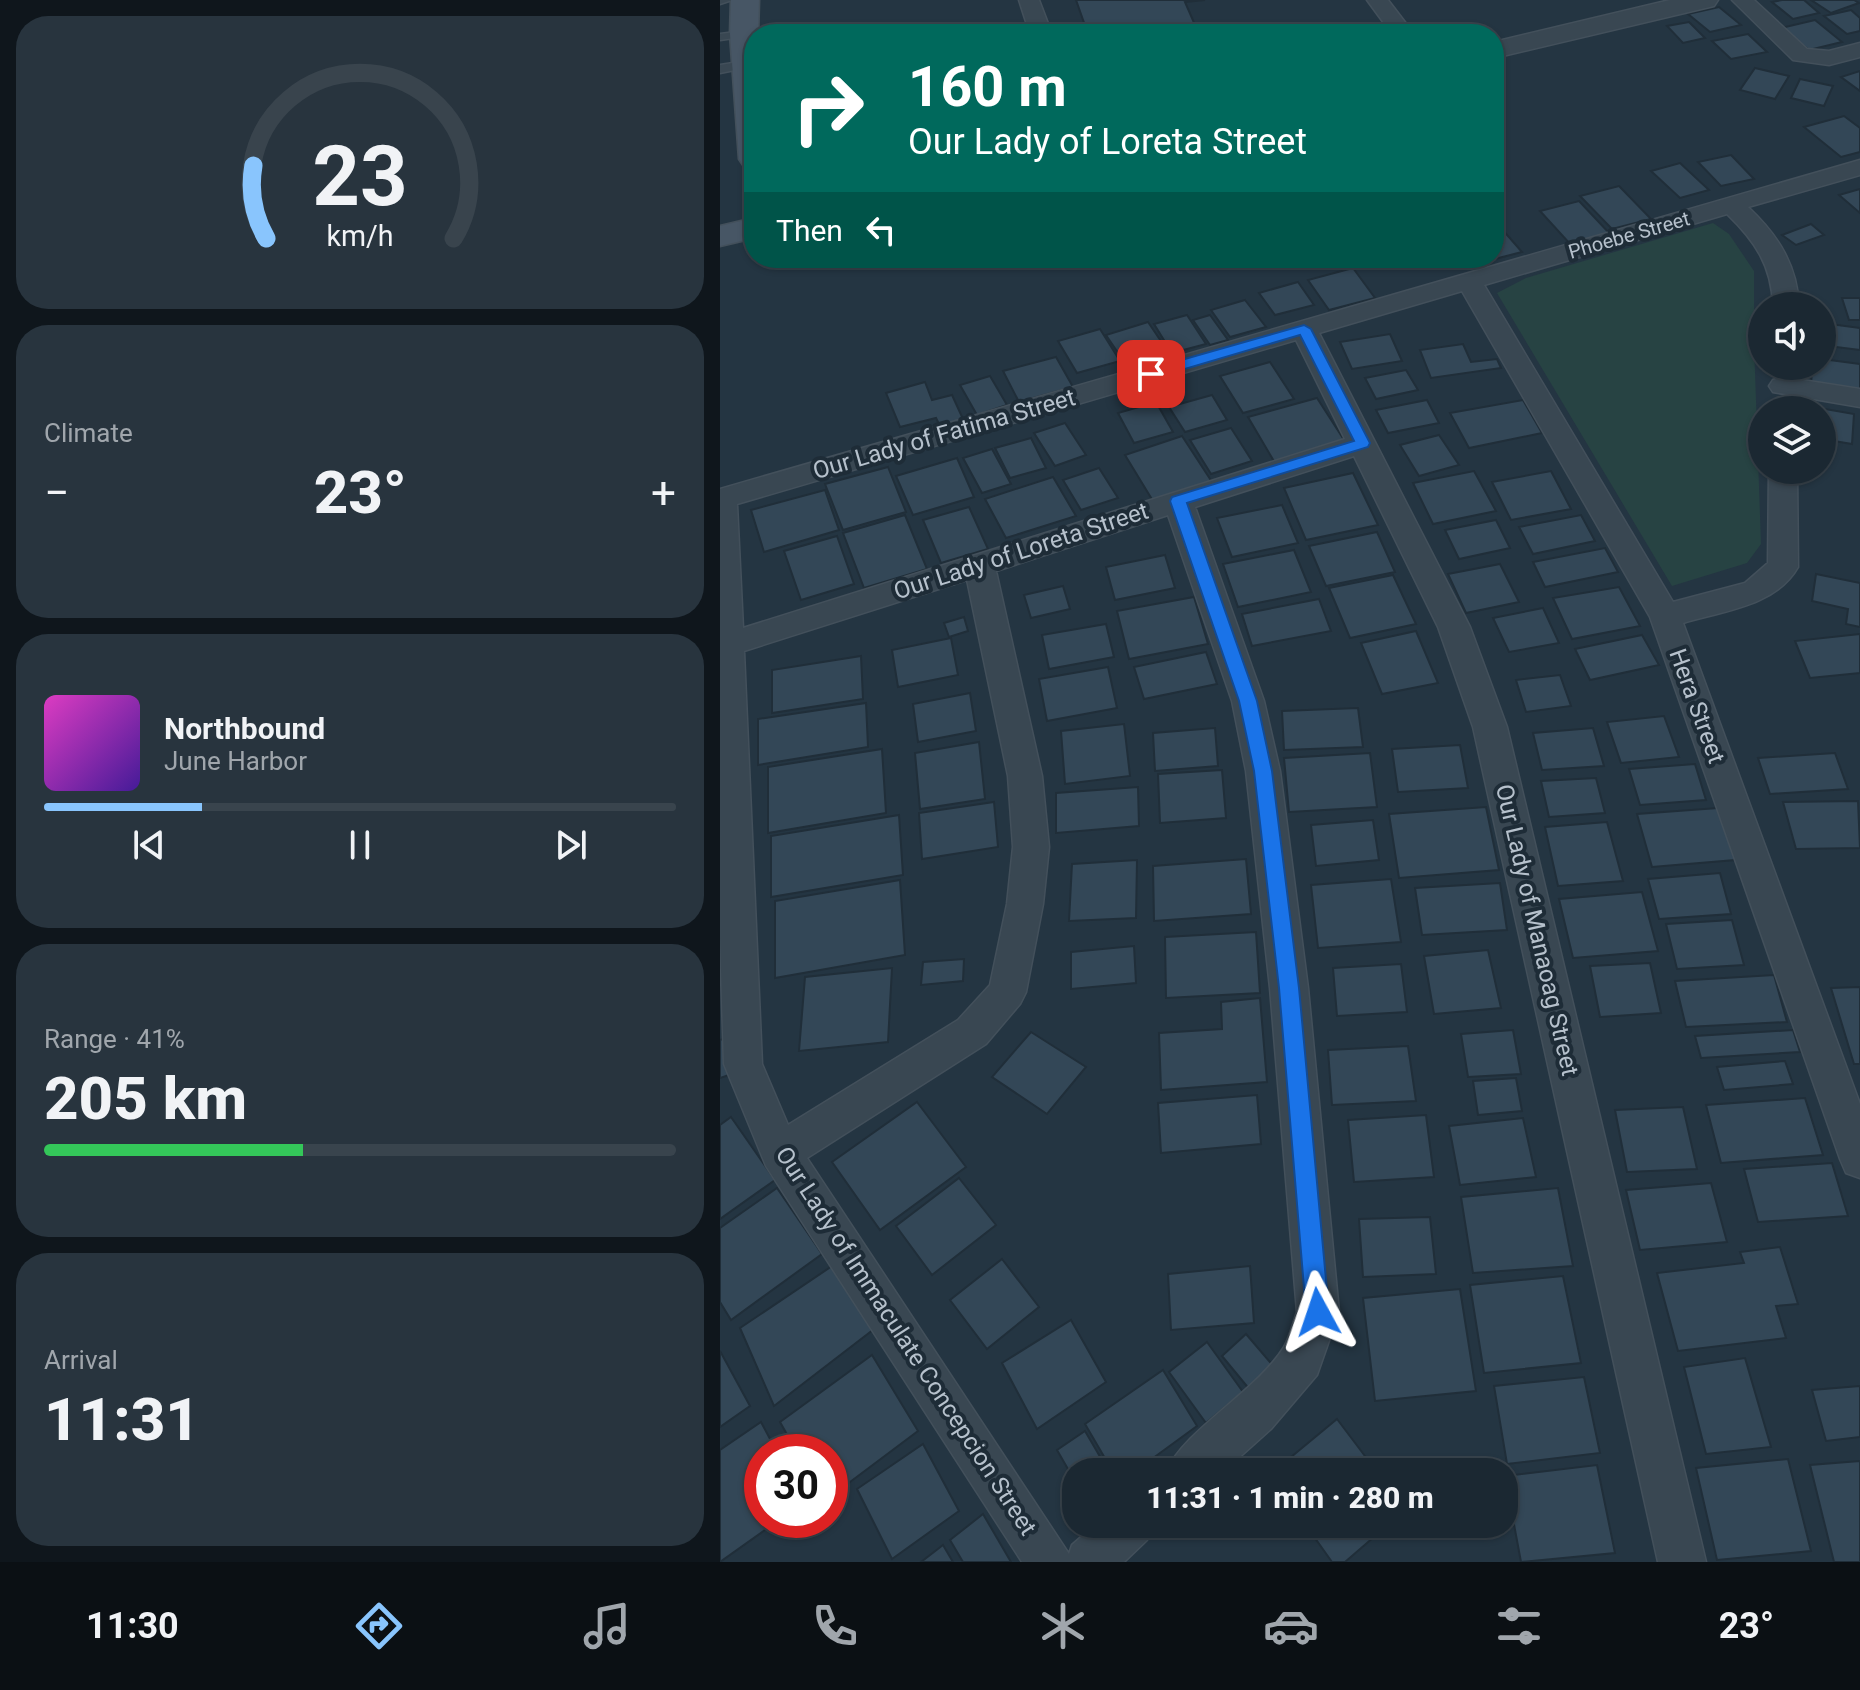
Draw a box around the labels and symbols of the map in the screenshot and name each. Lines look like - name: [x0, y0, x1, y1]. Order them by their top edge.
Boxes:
- street label: Phoebe Street: [1566, 206, 1692, 264]
- pin: [1117, 340, 1185, 408]
- street label: Our Lady of Fatima Street: [810, 383, 1079, 485]
- street label: Our Lady of Loreta Street: [890, 497, 1152, 605]
- street label: Hera Street: [1663, 645, 1731, 767]
- street label: Our Lady of Manaoag Street: [1490, 781, 1584, 1079]
- street label: Our Lady of Immaculate Concepcion Street: [770, 1142, 1042, 1541]
- position arrow: [1276, 1270, 1360, 1354]
- speed limit sign: 30: [744, 1434, 848, 1538]

